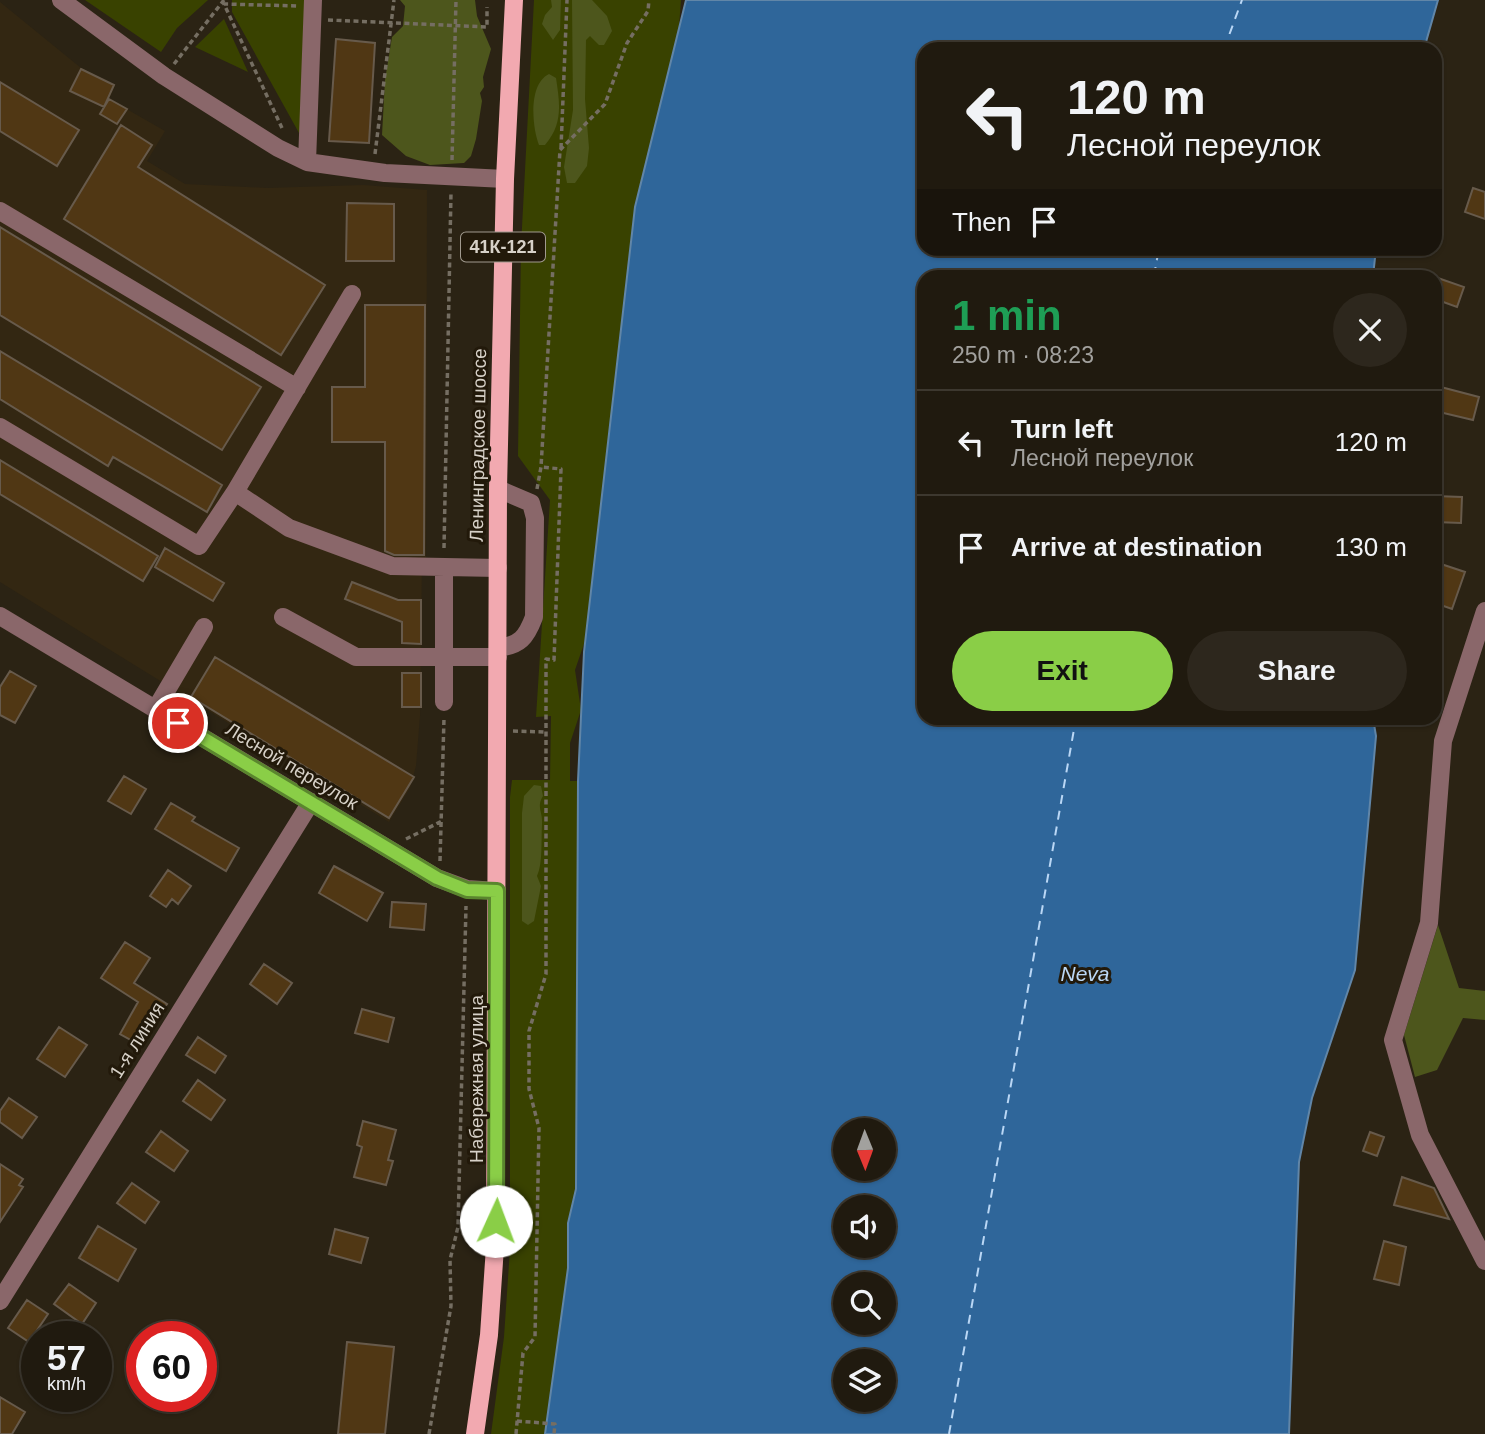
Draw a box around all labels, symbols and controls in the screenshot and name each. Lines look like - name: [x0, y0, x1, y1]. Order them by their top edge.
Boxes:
- icon: left: [952, 70, 1043, 161]
- text: 120 m: [1067, 70, 1206, 124]
- text: Лесной переулок: [1067, 127, 1321, 163]
- icon: arrive: [1025, 203, 1063, 241]
- text: Then: [952, 207, 1011, 237]
- road number: 41К-121: [461, 232, 545, 262]
- text: 1 min: [952, 292, 1062, 339]
- button: close: [1333, 293, 1407, 367]
- text: 250 m · 08:23: [952, 342, 1094, 368]
- street label: Ленинградское шоссе: [466, 348, 490, 542]
- text: Turn left: [1011, 414, 1113, 444]
- icon: left: [952, 424, 990, 462]
- text: 120 m: [1335, 427, 1407, 457]
- text: Лесной переулок: [1011, 445, 1193, 471]
- icon: arrive: [952, 529, 990, 567]
- text: Arrive at destination: [1011, 532, 1262, 562]
- text: 130 m: [1335, 532, 1407, 562]
- button: Exit: [952, 631, 1173, 711]
- button: Share: [1187, 631, 1407, 711]
- pin: [148, 693, 208, 753]
- icon: arrive: [159, 704, 197, 742]
- street label: Лесной переулок: [222, 718, 363, 814]
- water label: Neva: [1060, 962, 1110, 985]
- street label: Набережная улица: [466, 995, 487, 1163]
- street label: 1-я линия: [105, 998, 169, 1082]
- north arrow: [833, 1118, 896, 1181]
- map controls: [833, 1118, 896, 1412]
- position arrow: [459, 1184, 533, 1258]
- button: sound: [833, 1195, 896, 1258]
- button: search: [833, 1272, 896, 1335]
- speed limit sign: 60: [126, 1321, 217, 1412]
- text: 57: [47, 1338, 86, 1377]
- button: layers: [833, 1349, 896, 1412]
- text: km/h: [47, 1374, 86, 1394]

